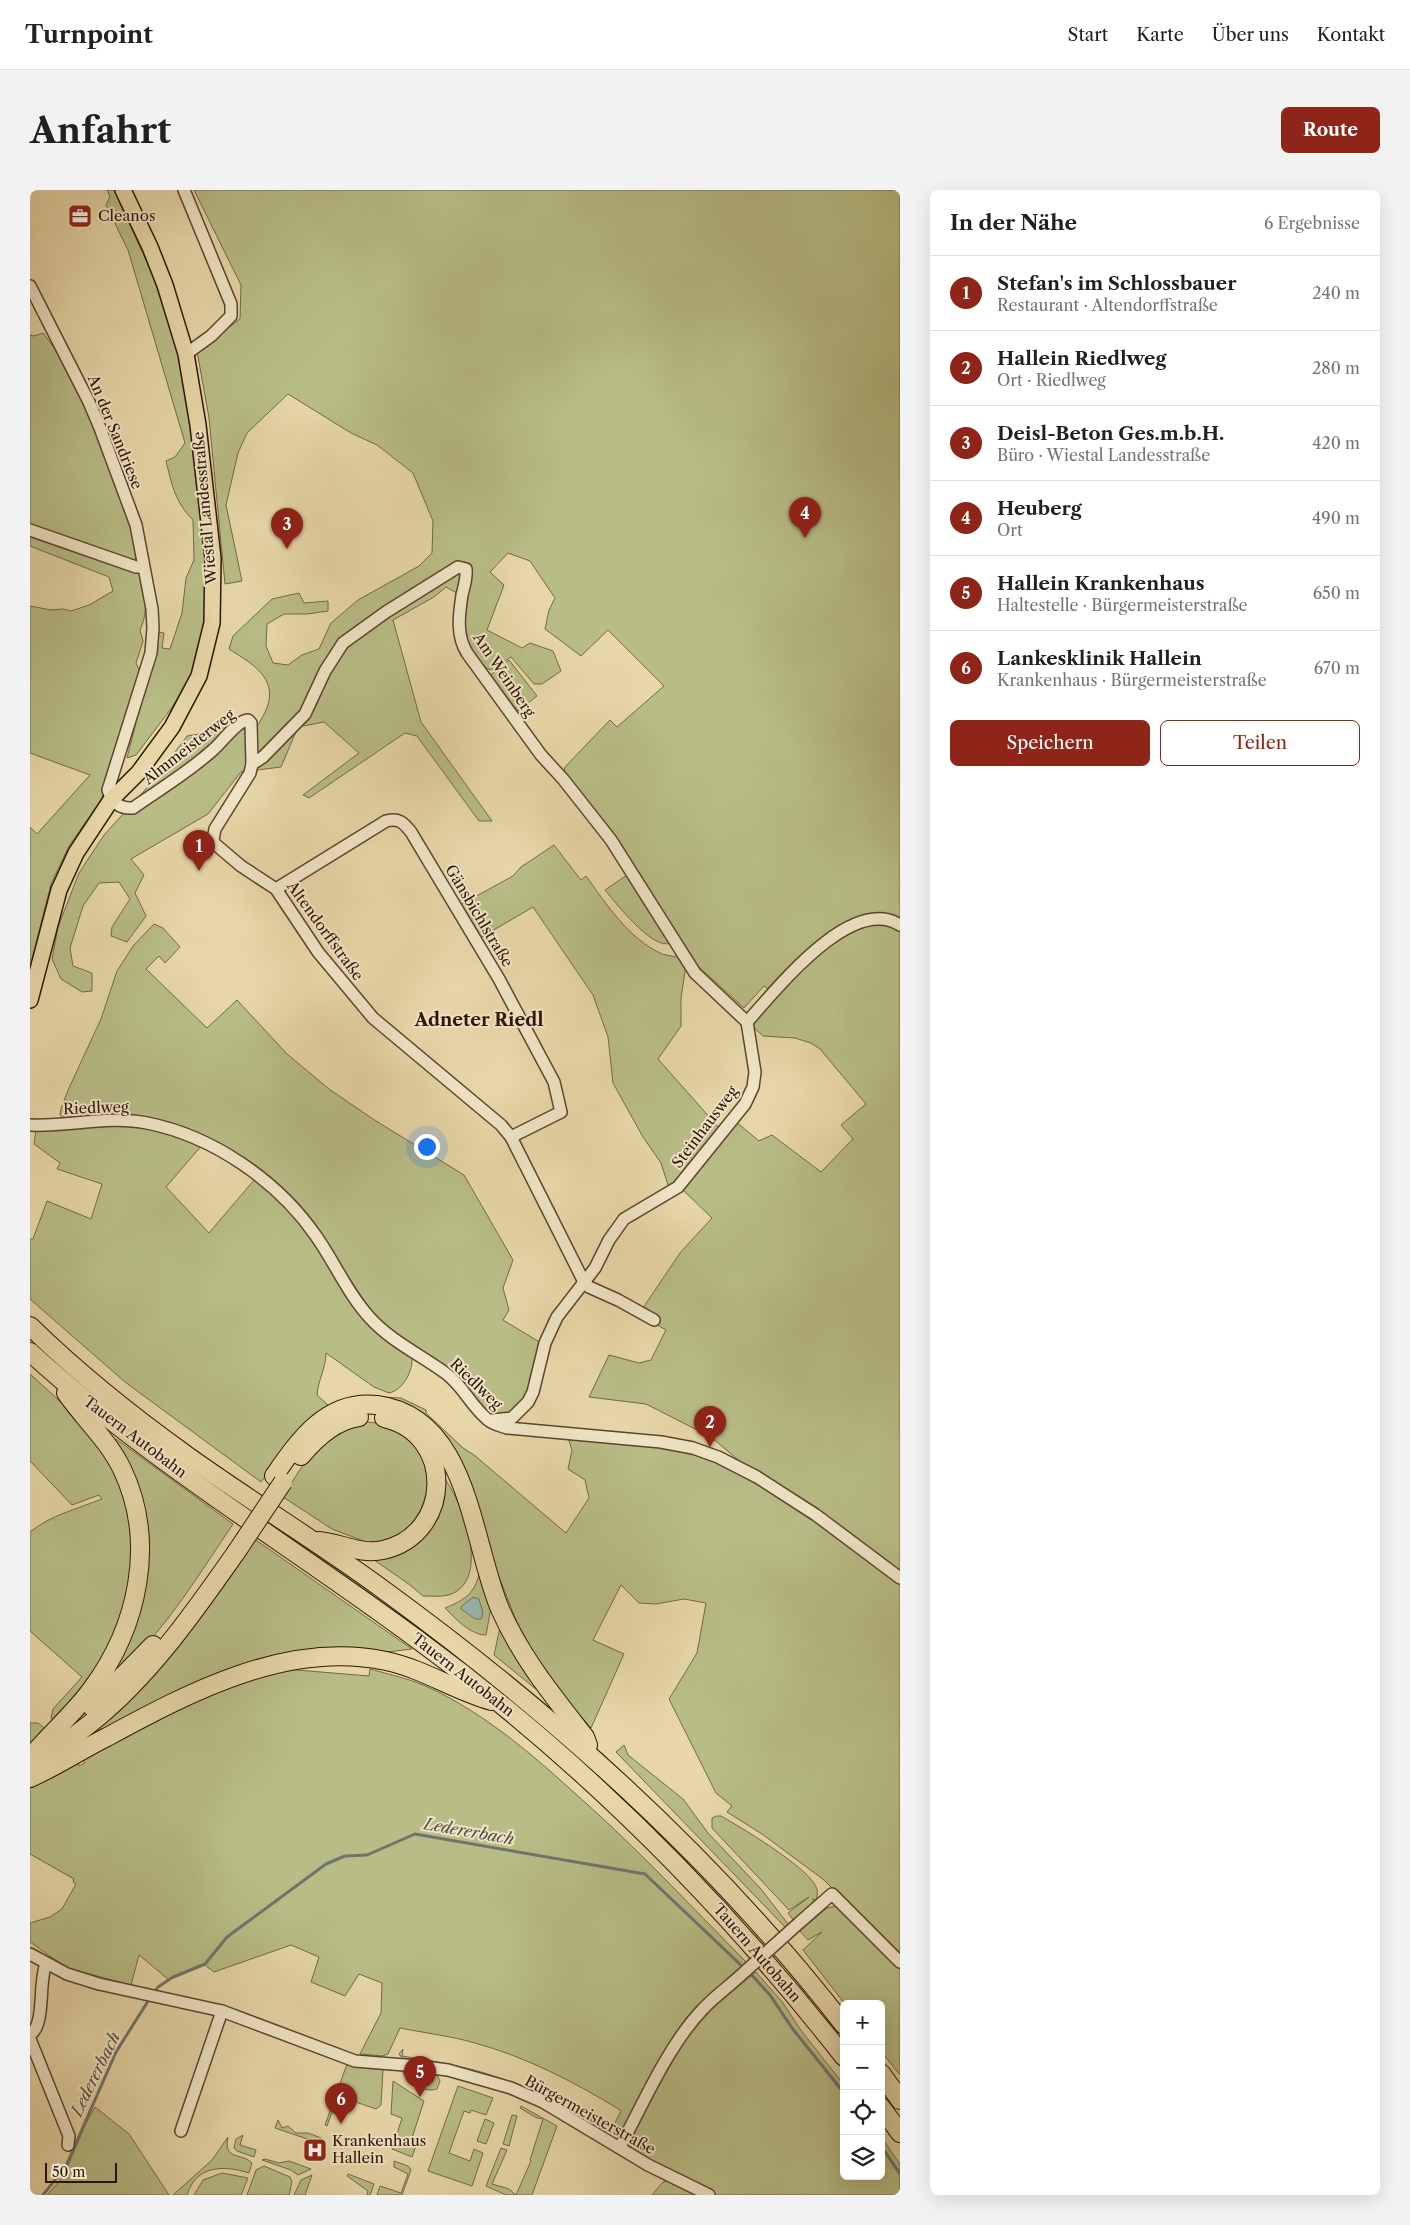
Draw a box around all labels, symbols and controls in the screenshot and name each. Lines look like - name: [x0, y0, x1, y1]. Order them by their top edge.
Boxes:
- text: Turnpoint: [25, 20, 153, 49]
- text: Start: [1068, 24, 1108, 46]
- text: Karte: [1136, 24, 1184, 46]
- text: Über uns: [1212, 24, 1289, 46]
- text: Kontakt: [1317, 24, 1385, 46]
- button: Route: [1281, 107, 1380, 153]
- text: Anfahrt: [30, 109, 171, 152]
- office icon: Cleanos: [67, 203, 93, 229]
- place label: Cleanos: [98, 206, 155, 225]
- text: In der Nähe: [950, 210, 1077, 235]
- text: 6 Ergebnisse: [1264, 213, 1360, 233]
- text: Stefan's im Schlossbauer: [997, 272, 1237, 295]
- text: 1: [962, 283, 970, 303]
- text: 240 m: [1312, 283, 1360, 303]
- text: Restaurant · Altendorffstraße: [997, 295, 1218, 315]
- text: Hallein Riedlweg: [997, 347, 1166, 370]
- text: 2: [961, 358, 971, 378]
- text: 280 m: [1312, 358, 1360, 378]
- text: Ort · Riedlweg: [997, 370, 1106, 390]
- street label: An der Sandriese: [83, 371, 147, 492]
- text: Deisl-Beton Ges.m.b.H.: [997, 422, 1224, 445]
- street label: Wiestal Landesstraße: [188, 431, 221, 586]
- text: 3: [961, 433, 971, 453]
- text: 420 m: [1312, 433, 1360, 453]
- text: Büro · Wiestal Landesstraße: [997, 445, 1210, 465]
- pin: 4: [789, 497, 821, 538]
- text: Heuberg: [997, 497, 1082, 520]
- pin: 3: [271, 508, 303, 549]
- text: 4: [961, 508, 971, 528]
- text: 490 m: [1312, 508, 1360, 528]
- text: Ort: [997, 520, 1023, 540]
- text: Hallein Krankenhaus: [997, 572, 1205, 595]
- text: 5: [962, 583, 970, 603]
- text: 650 m: [1313, 583, 1360, 603]
- text: Haltestelle · Bürgermeisterstraße: [997, 595, 1248, 615]
- street label: Am Weinberg: [469, 628, 540, 721]
- text: Lankesklinik Hallein: [997, 647, 1202, 670]
- text: 6: [961, 658, 971, 678]
- text: 670 m: [1314, 658, 1360, 678]
- text: Krankenhaus · Bürgermeisterstraße: [997, 670, 1267, 690]
- street label: Almmeisterweg: [138, 705, 238, 789]
- button: Speichern: [950, 720, 1150, 766]
- button: Teilen: [1160, 720, 1360, 766]
- pin: 1: [183, 830, 215, 871]
- street label: Gänsbichlstraße: [441, 861, 517, 970]
- street label: Altendorffstraße: [282, 876, 368, 984]
- district label: Adneter Riedl: [413, 1009, 544, 1031]
- street label: Steinhausweg: [668, 1082, 742, 1172]
- street label: Riedlweg: [63, 1097, 129, 1118]
- your location: [414, 1134, 440, 1160]
- street label: Riedlweg: [446, 1354, 507, 1413]
- street label: Tauern Autobahn: [80, 1391, 191, 1482]
- pin: 2: [694, 1406, 726, 1447]
- street label: Tauern Autobahn: [408, 1629, 519, 1721]
- water label: Ledererbach: [420, 1813, 516, 1849]
- street label: Tauern Autobahn: [709, 1899, 806, 2006]
- map controls: [840, 2000, 885, 2180]
- button: +: [840, 2000, 885, 2045]
- water label: Ledererbach: [65, 2029, 124, 2121]
- button: −: [840, 2045, 885, 2090]
- pin: 5: [404, 2056, 436, 2097]
- street label: Bürgermeisterstraße: [522, 2071, 659, 2158]
- pin: 6: [325, 2083, 357, 2124]
- button: locate: [840, 2090, 885, 2135]
- place label: Krankenhaus Hallein: [332, 2131, 426, 2167]
- button: layers: [840, 2135, 885, 2180]
- hospital icon: Krankenhaus Hallein: [302, 2137, 328, 2163]
- scale bar: [45, 2160, 118, 2183]
- text: 50 m: [52, 2163, 85, 2181]

